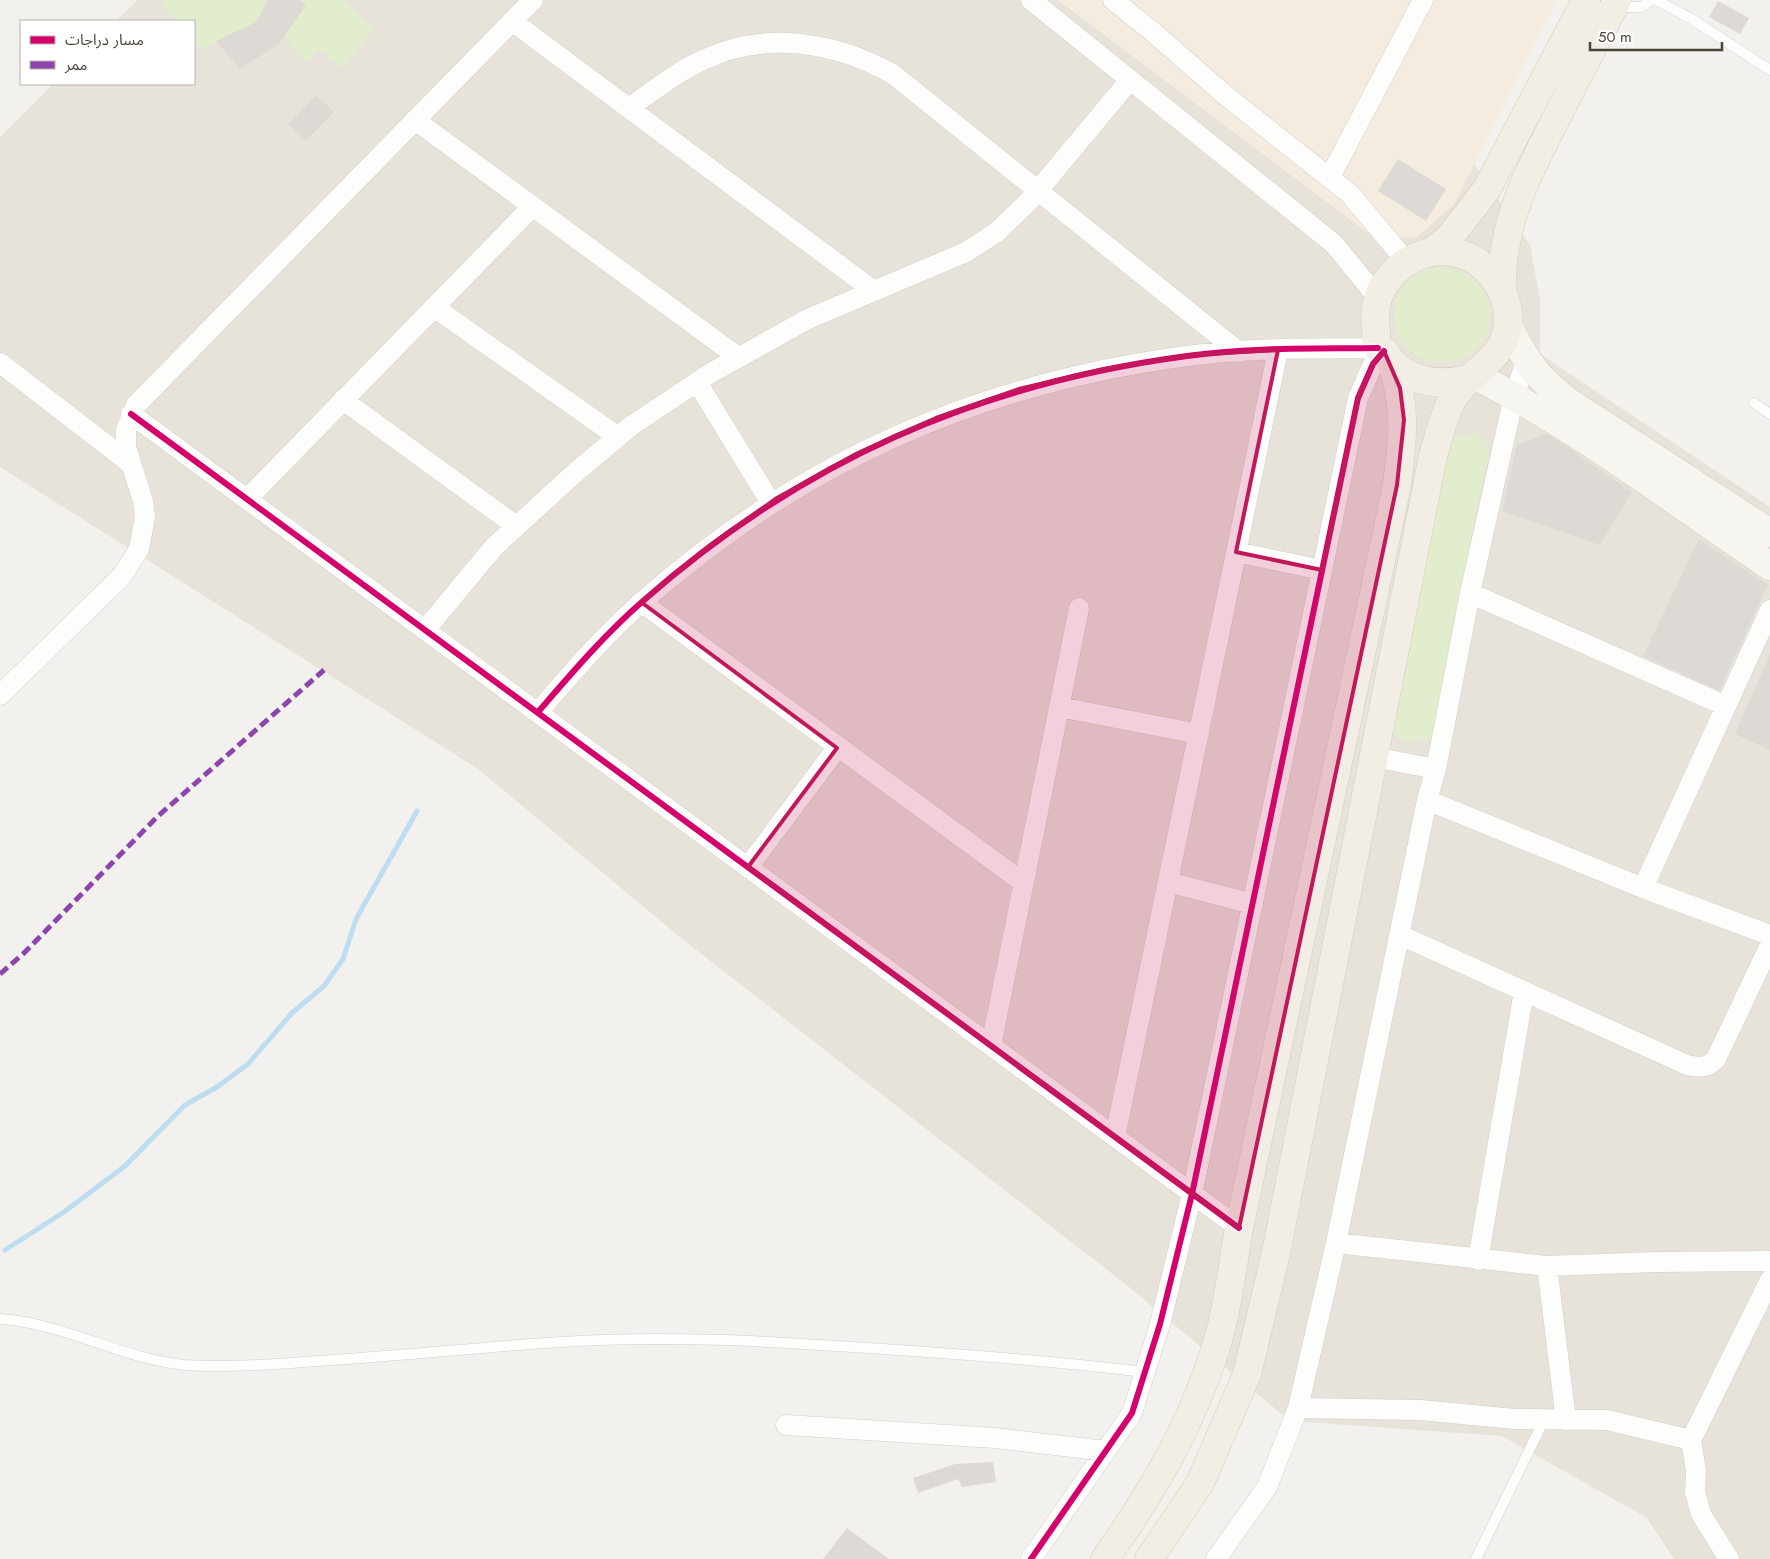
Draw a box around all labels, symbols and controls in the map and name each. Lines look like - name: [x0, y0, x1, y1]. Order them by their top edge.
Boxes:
- legend: [20, 20, 195, 85]
- scale bar: [1590, 20, 1722, 52]
- text: 50 m: [1598, 26, 1632, 48]
- text: مسار دراجات: [65, 29, 144, 51]
- text: ممر: [64, 54, 88, 76]

